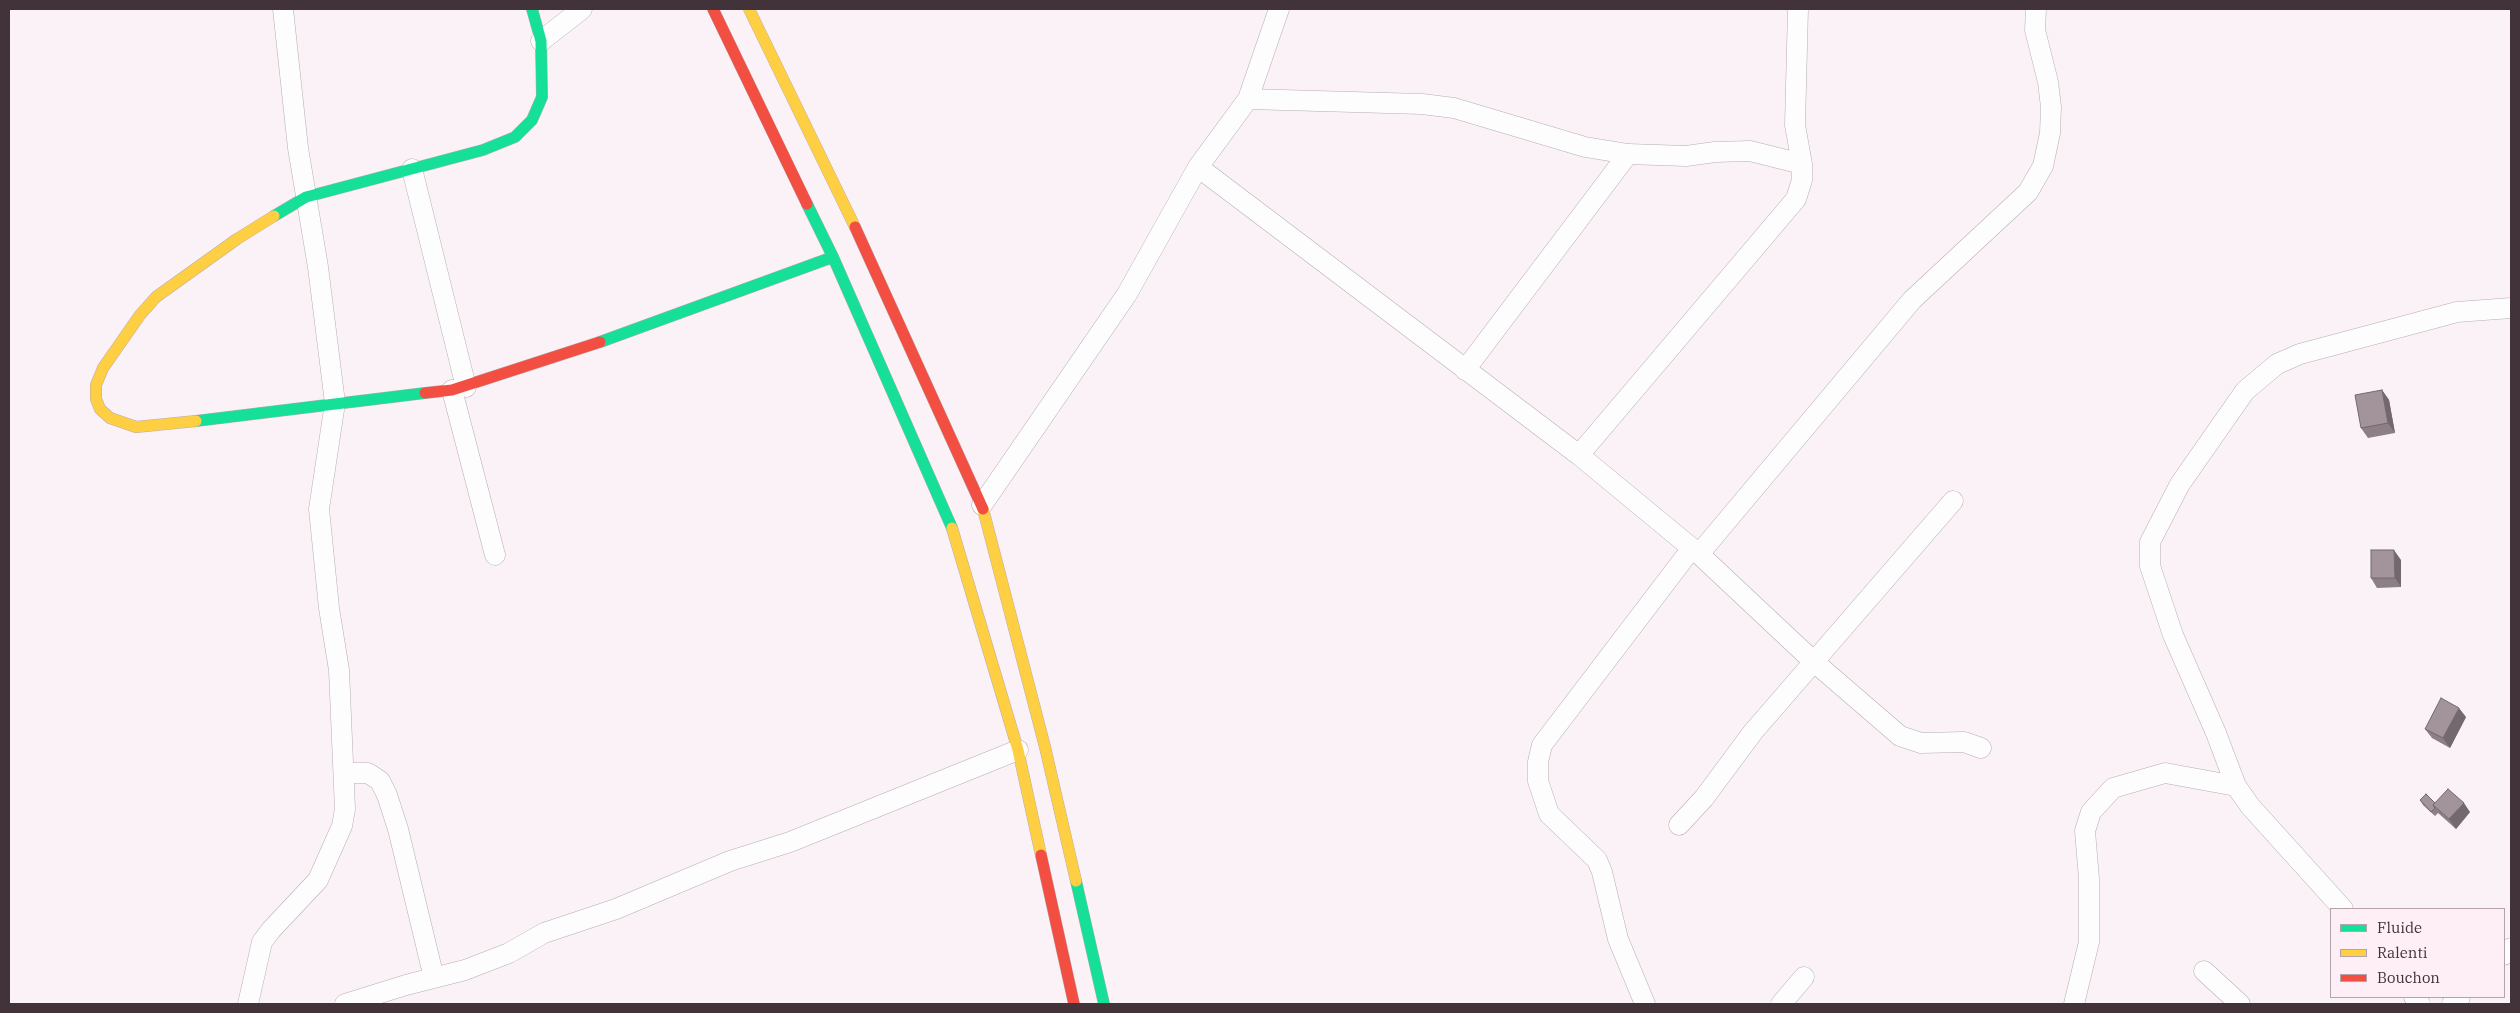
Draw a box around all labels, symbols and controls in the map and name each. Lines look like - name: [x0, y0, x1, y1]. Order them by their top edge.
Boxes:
- legend: [2330, 908, 2505, 998]
- text: Fluide: [2377, 918, 2422, 937]
- text: Ralenti: [2377, 943, 2427, 962]
- text: Bouchon: [2377, 968, 2440, 987]

